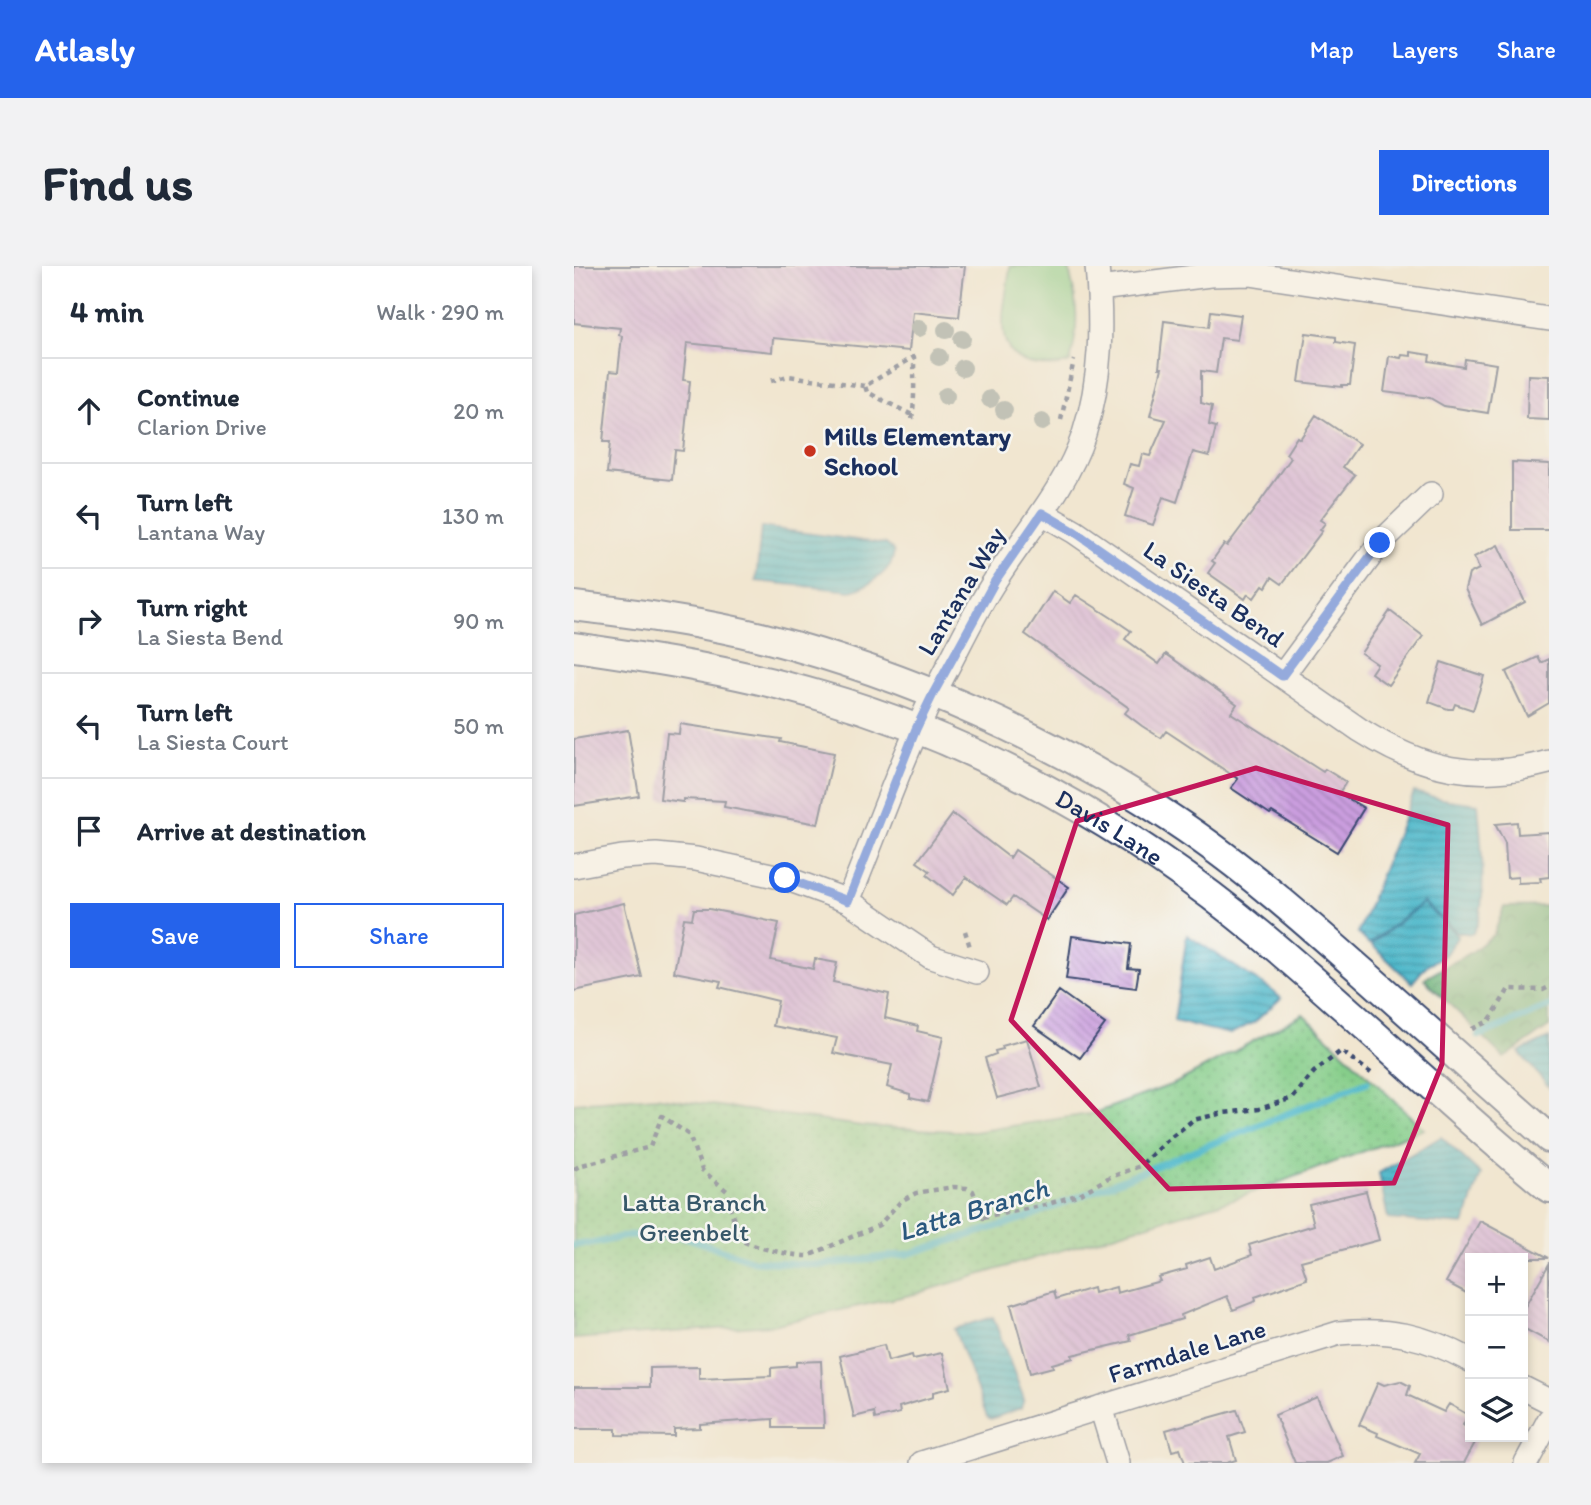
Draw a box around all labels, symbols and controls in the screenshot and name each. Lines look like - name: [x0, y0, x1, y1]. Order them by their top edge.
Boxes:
- text: Atlasly: [35, 30, 135, 69]
- text: Map: [1310, 35, 1354, 64]
- text: Layers: [1392, 35, 1459, 64]
- text: Share: [1497, 35, 1556, 64]
- button: Directions: [1379, 150, 1549, 215]
- text: Find us: [42, 153, 193, 212]
- text: 4 min: [70, 293, 144, 330]
- text: Walk · 290 m: [376, 298, 504, 326]
- text: Continue: [137, 381, 240, 413]
- icon: ahead: [70, 392, 108, 430]
- text: 20 m: [453, 397, 504, 425]
- text: Clarion Drive: [137, 413, 267, 441]
- place label: Mills Elementary School: [824, 420, 1012, 482]
- marker: Mills Elementary School: [802, 443, 818, 459]
- text: Turn left: [137, 486, 233, 518]
- icon: left: [70, 497, 108, 535]
- text: 130 m: [442, 502, 504, 530]
- text: Lantana Way: [137, 518, 265, 546]
- street label: Lantana Way: [910, 521, 1012, 661]
- route end: [1364, 527, 1395, 558]
- street label: La Siesta Bend: [1137, 533, 1291, 655]
- text: Turn right: [137, 591, 248, 623]
- icon: right: [70, 602, 108, 640]
- text: 90 m: [453, 607, 504, 635]
- text: La Siesta Bend: [137, 623, 283, 651]
- text: Turn left: [137, 696, 233, 728]
- icon: left: [70, 707, 108, 745]
- text: 50 m: [453, 712, 504, 740]
- text: La Siesta Court: [137, 728, 289, 756]
- street label: Davis Lane: [1050, 782, 1169, 872]
- icon: arrive: [70, 812, 108, 850]
- text: Arrive at destination: [137, 815, 366, 847]
- route start: [769, 862, 800, 893]
- button: Save: [70, 903, 280, 968]
- button: Share: [294, 903, 504, 968]
- water label: Latta Branch: [894, 1170, 1053, 1248]
- park label: Latta Branch Greenbelt: [622, 1186, 766, 1248]
- map controls: [1465, 1253, 1528, 1442]
- button: +: [1465, 1253, 1528, 1316]
- street label: Farmdale Lane: [1104, 1312, 1270, 1390]
- button: −: [1465, 1316, 1528, 1379]
- button: layers: [1465, 1379, 1528, 1442]

